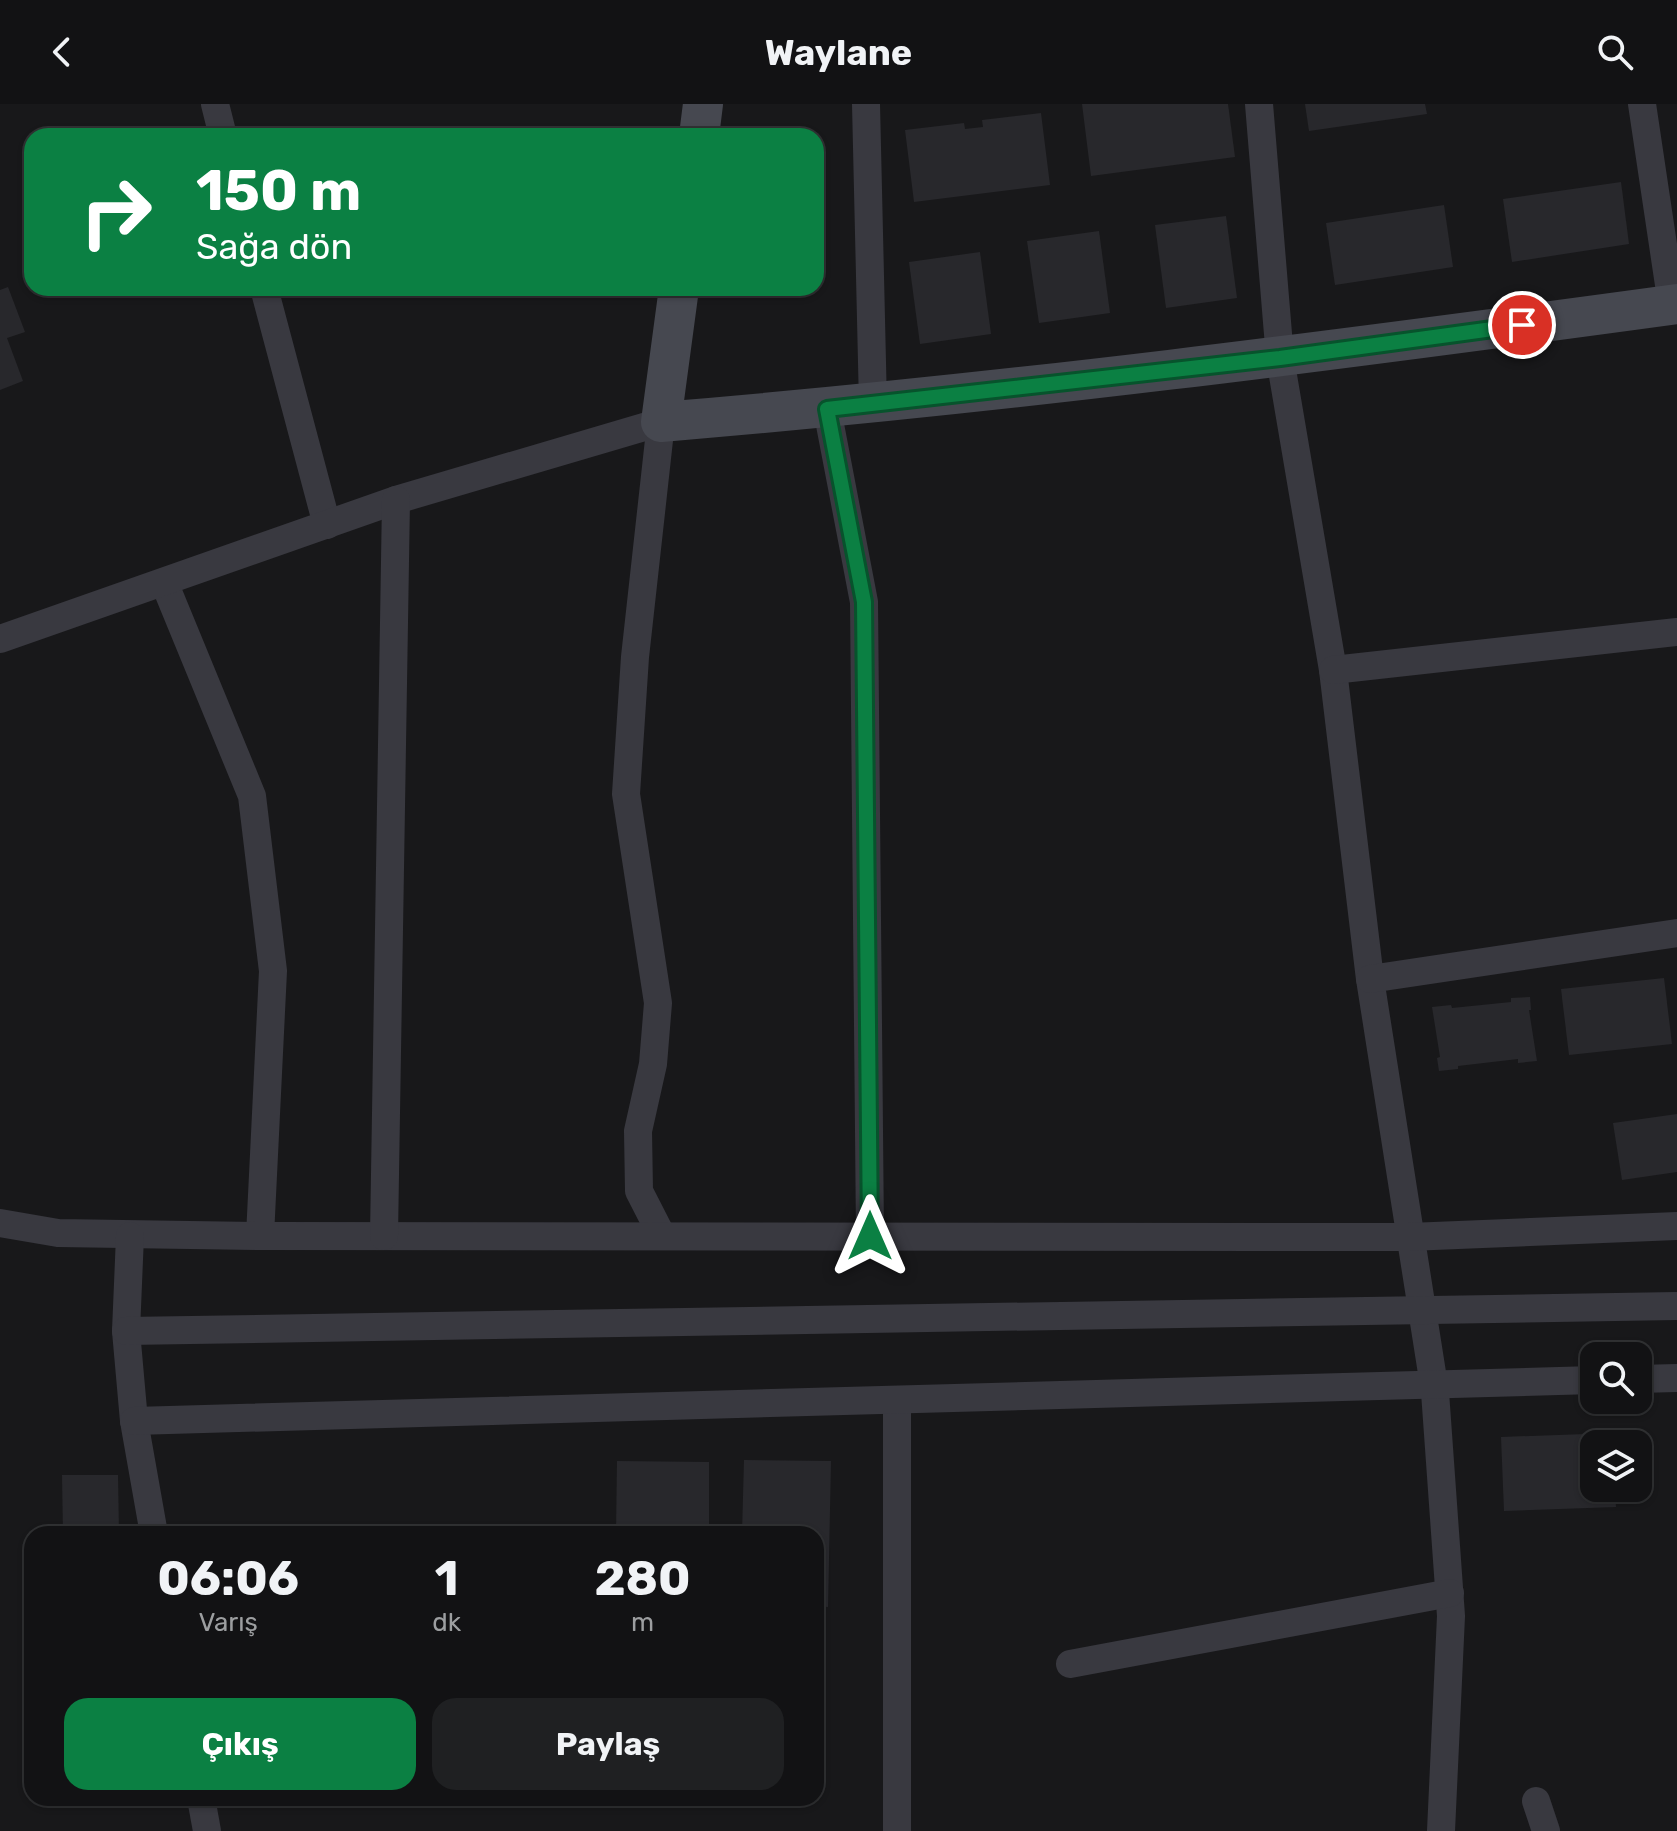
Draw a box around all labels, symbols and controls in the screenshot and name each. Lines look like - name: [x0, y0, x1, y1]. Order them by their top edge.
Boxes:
- icon: back: [40, 30, 84, 74]
- icon: search: [1593, 30, 1637, 74]
- text: Waylane: [765, 31, 912, 74]
- text: 150 m: [196, 158, 361, 224]
- icon: right: [64, 160, 168, 264]
- text: Sağa dön: [196, 225, 352, 268]
- pin: [1488, 291, 1556, 359]
- icon: arrive: [1500, 303, 1544, 347]
- position arrow: [828, 1194, 912, 1278]
- map controls: [1580, 1342, 1652, 1502]
- button: search: [1580, 1342, 1652, 1414]
- button: layers: [1580, 1430, 1652, 1502]
- text: 06:06: [157, 1550, 299, 1607]
- text: 1: [435, 1550, 459, 1607]
- text: 280: [594, 1550, 691, 1607]
- text: Varış: [198, 1607, 258, 1638]
- text: dk: [432, 1607, 461, 1638]
- text: m: [631, 1607, 654, 1638]
- button: Çıkış: [64, 1698, 416, 1790]
- button: Paylaş: [432, 1698, 784, 1790]

